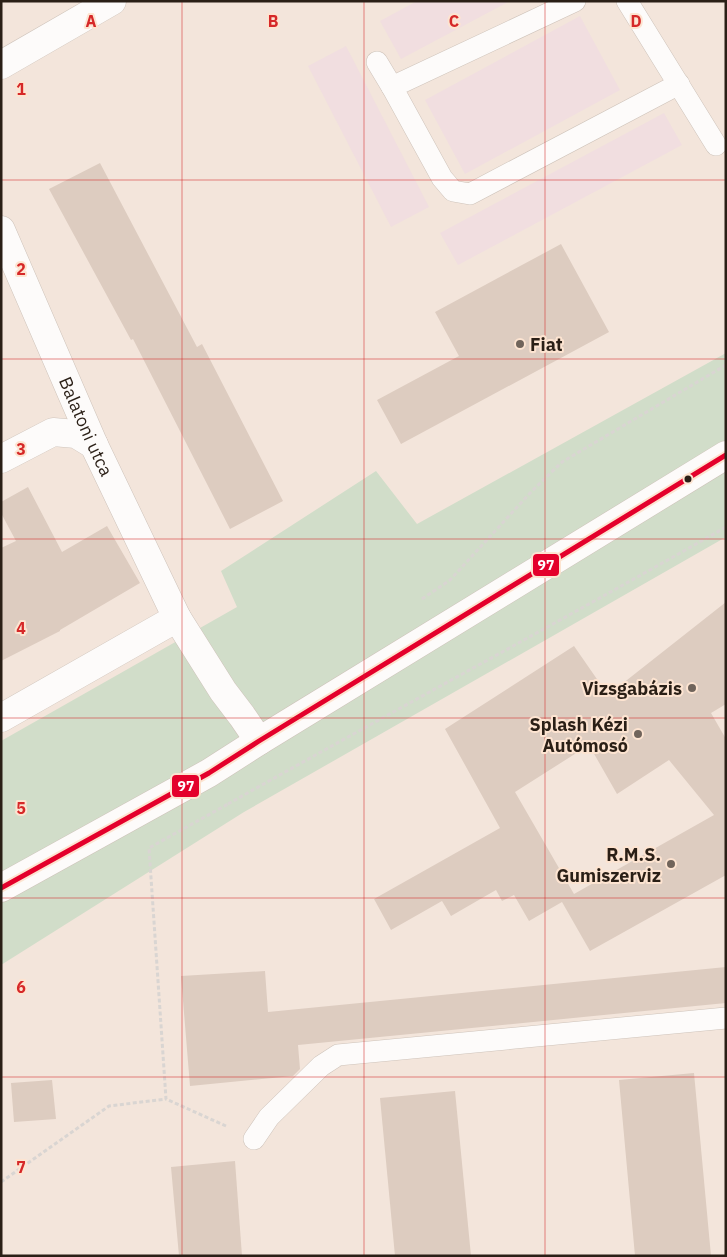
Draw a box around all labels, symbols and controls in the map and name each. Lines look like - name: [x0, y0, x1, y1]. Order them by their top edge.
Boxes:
- text: A: [86, 11, 97, 31]
- text: B: [268, 11, 279, 31]
- text: C: [449, 11, 459, 31]
- text: D: [630, 11, 642, 31]
- text: 1: [16, 79, 26, 99]
- text: 2: [16, 259, 26, 279]
- place label: Fiat: [530, 333, 563, 356]
- marker: Fiat: [514, 338, 526, 350]
- street label: Balatoni utca: [54, 373, 119, 480]
- text: 3: [16, 439, 26, 459]
- unlabelled marker: [683, 474, 693, 484]
- line badge: 97: [532, 553, 560, 577]
- text: 97: [538, 556, 554, 574]
- text: 4: [16, 618, 26, 638]
- place label: Vizsgabázis: [582, 677, 682, 700]
- marker: Vizsgabázis: [686, 682, 698, 694]
- place label: Splash Kézi Autómosó: [530, 713, 628, 757]
- marker: Splash Kézi Autómosó: [632, 728, 644, 740]
- line badge: 97: [171, 774, 200, 798]
- text: 97: [178, 777, 194, 795]
- text: 5: [16, 798, 26, 818]
- place label: R.M.S. Gumiszerviz: [556, 843, 661, 887]
- marker: R.M.S. Gumiszerviz: [665, 858, 677, 870]
- text: 6: [16, 977, 26, 997]
- text: 7: [16, 1157, 26, 1177]

